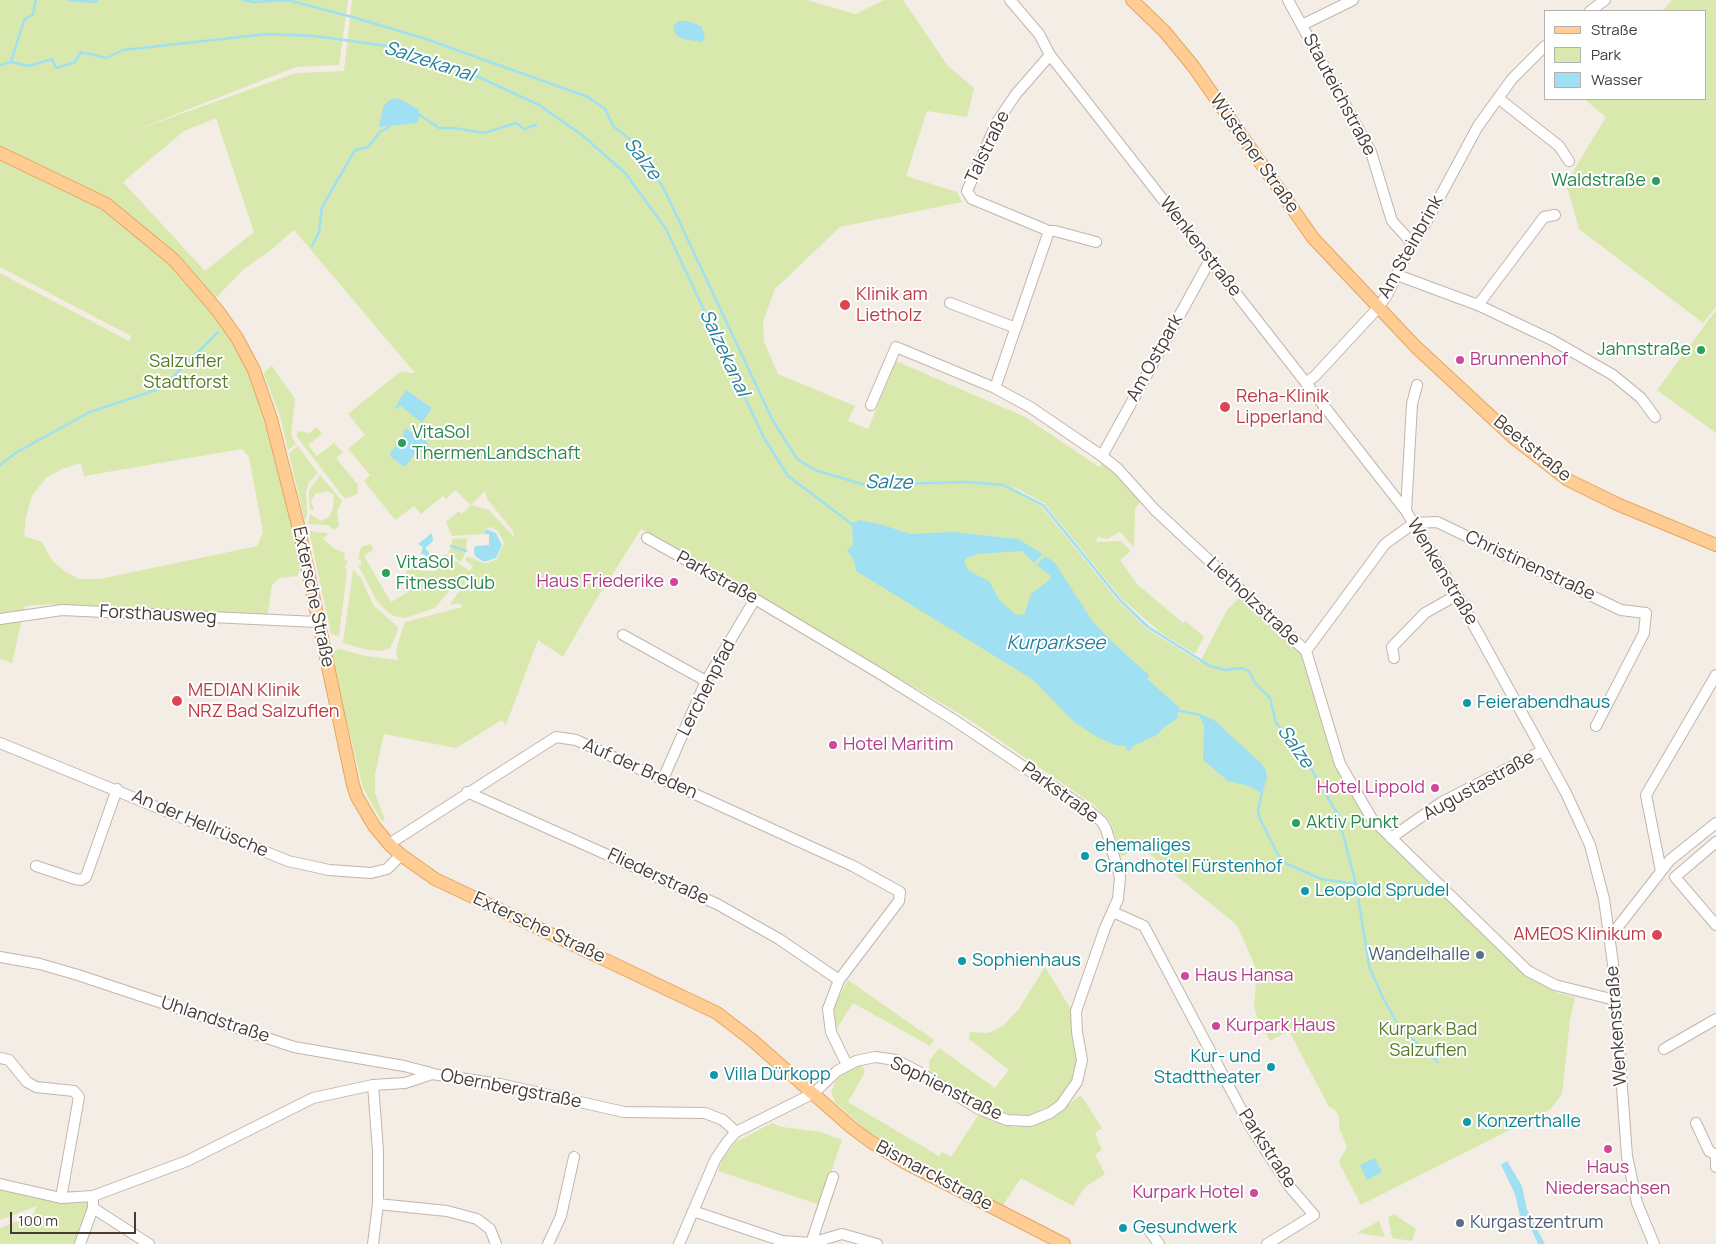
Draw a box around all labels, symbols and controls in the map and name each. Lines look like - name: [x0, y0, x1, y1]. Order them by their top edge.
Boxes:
- legend: [1544, 10, 1706, 100]
- text: Straße: [1591, 19, 1637, 40]
- street label: Stauteichstraße: [1298, 30, 1380, 160]
- water label: Salzekanal: [381, 37, 477, 87]
- text: Park: [1591, 44, 1621, 65]
- text: Wasser: [1591, 69, 1643, 90]
- street label: Wüstener Straße: [1205, 90, 1303, 218]
- street label: Talstraße: [961, 107, 1015, 187]
- water label: Salze: [619, 133, 665, 185]
- place label: Waldstraße: [1551, 170, 1646, 192]
- marker: Waldstraße: [1650, 175, 1662, 187]
- street label: Am Steinbrink: [1374, 192, 1448, 302]
- street label: Wenkenstraße: [1154, 193, 1246, 301]
- place label: Klinik am Lietholz: [856, 284, 928, 326]
- marker: Klinik am Lietholz: [838, 298, 852, 312]
- water label: Salzekanal: [694, 306, 754, 400]
- street label: Am Ostpark: [1122, 311, 1188, 405]
- place label: Jahnstraße: [1597, 339, 1691, 361]
- marker: Jahnstraße: [1695, 344, 1707, 356]
- place label: Brunnenhof: [1470, 349, 1568, 371]
- park label: Salzufler Stadtforst: [143, 351, 229, 394]
- marker: Brunnenhof: [1454, 354, 1466, 366]
- place label: Reha-Klinik Lipperland: [1236, 386, 1329, 428]
- marker: Reha-Klinik Lipperland: [1218, 400, 1232, 414]
- street label: Beetstraße: [1489, 411, 1575, 487]
- place label: VitaSol ThermenLandschaft: [412, 422, 581, 464]
- marker: VitaSol ThermenLandschaft: [396, 437, 408, 449]
- water label: Salze: [865, 471, 913, 495]
- street label: Wenkenstraße: [1402, 515, 1482, 629]
- street label: Extersche Straße: [288, 525, 338, 669]
- street label: Christinenstraße: [1462, 526, 1598, 606]
- street label: Parkstraße: [673, 547, 761, 609]
- place label: VitaSol FitnessClub: [396, 552, 495, 594]
- street label: Lietholzstraße: [1202, 553, 1304, 651]
- marker: VitaSol FitnessClub: [380, 567, 392, 579]
- place label: Haus Friederike: [537, 571, 664, 593]
- marker: Haus Friederike: [668, 576, 680, 588]
- street label: Forsthausweg: [99, 601, 217, 629]
- water label: Kurparksee: [1007, 633, 1105, 655]
- street label: Lerchenpfad: [674, 636, 740, 740]
- place label: MEDIAN Klinik NRZ Bad Salzuflen: [188, 680, 339, 722]
- place label: Feierabendhaus: [1477, 692, 1610, 714]
- marker: MEDIAN Klinik NRZ Bad Salzuflen: [170, 694, 184, 708]
- marker: Feierabendhaus: [1461, 697, 1473, 709]
- water label: Salze: [1272, 721, 1318, 773]
- street label: Auf der Breden: [580, 734, 700, 804]
- place label: Hotel Maritim: [843, 734, 954, 756]
- marker: Hotel Maritim: [827, 739, 839, 751]
- street label: Augustastraße: [1419, 746, 1539, 826]
- street label: Parkstraße: [1017, 758, 1103, 828]
- place label: Hotel Lippold: [1317, 777, 1425, 799]
- marker: Hotel Lippold: [1429, 782, 1441, 794]
- street label: An der Hellrüsche: [129, 786, 271, 862]
- place label: Aktiv Punkt: [1306, 812, 1399, 834]
- marker: Aktiv Punkt: [1290, 817, 1302, 829]
- place label: ehemaliges Grandhotel Fürstenhof: [1095, 835, 1282, 878]
- street label: Fliederstraße: [604, 844, 712, 910]
- marker: ehemaliges Grandhotel Fürstenhof: [1079, 850, 1091, 862]
- place label: Leopold Sprudel: [1315, 880, 1449, 902]
- marker: Leopold Sprudel: [1299, 885, 1311, 897]
- street label: Extersche Straße: [470, 888, 608, 968]
- place label: AMEOS Klinikum: [1513, 924, 1646, 946]
- marker: AMEOS Klinikum: [1650, 928, 1664, 942]
- place label: Wandelhalle: [1368, 944, 1470, 966]
- marker: Wandelhalle: [1474, 949, 1486, 961]
- place label: Sophienhaus: [972, 950, 1081, 972]
- marker: Sophienhaus: [956, 955, 968, 967]
- place label: Haus Hansa: [1195, 965, 1294, 987]
- street label: Wenkenstraße: [1602, 965, 1632, 1087]
- marker: Haus Hansa: [1179, 970, 1191, 982]
- street label: Uhlandstraße: [158, 992, 272, 1048]
- place label: Kurpark Haus: [1226, 1015, 1335, 1037]
- park label: Kurpark Bad Salzuflen: [1379, 1019, 1477, 1062]
- marker: Kurpark Haus: [1210, 1020, 1222, 1032]
- place label: Kur- und Stadttheater: [1154, 1046, 1261, 1088]
- street label: Sophienstraße: [886, 1052, 1006, 1126]
- marker: Kur- und Stadttheater: [1265, 1061, 1277, 1073]
- place label: Villa Dürkopp: [724, 1064, 831, 1086]
- street label: Obernbergstraße: [439, 1065, 583, 1113]
- marker: Villa Dürkopp: [708, 1069, 720, 1081]
- street label: Parkstraße: [1233, 1105, 1301, 1193]
- place label: Konzerthalle: [1477, 1111, 1581, 1133]
- marker: Konzerthalle: [1461, 1116, 1473, 1128]
- street label: Bismarckstraße: [872, 1136, 996, 1216]
- marker: Haus Niedersachsen: [1602, 1143, 1614, 1155]
- place label: Haus Niedersachsen: [1546, 1157, 1670, 1200]
- place label: Kurpark Hotel: [1133, 1182, 1244, 1204]
- marker: Kurpark Hotel: [1248, 1187, 1260, 1199]
- scale bar: [12, 1202, 139, 1234]
- text: 100 m: [18, 1210, 58, 1231]
- place label: Kurgastzentrum: [1470, 1212, 1604, 1234]
- place label: Gesundwerk: [1133, 1217, 1237, 1239]
- marker: Kurgastzentrum: [1454, 1217, 1466, 1229]
- marker: Gesundwerk: [1117, 1222, 1129, 1234]

